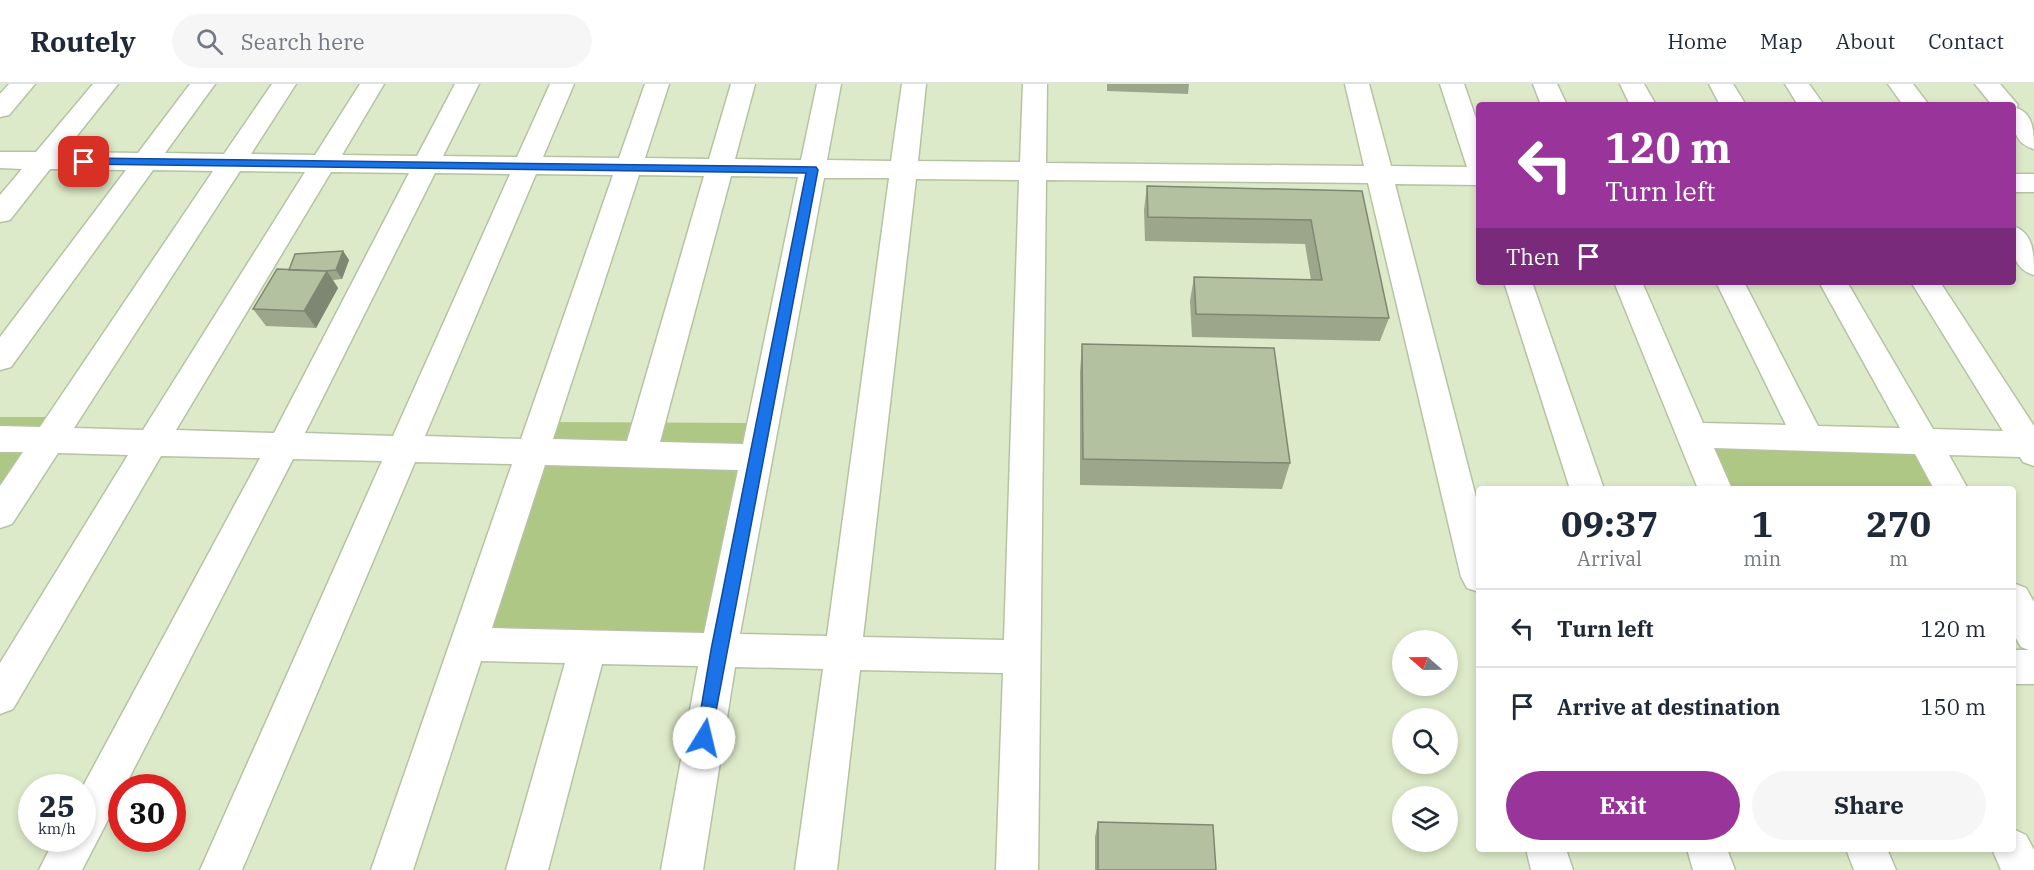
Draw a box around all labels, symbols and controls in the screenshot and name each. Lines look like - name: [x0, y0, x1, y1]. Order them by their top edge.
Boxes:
- search box: [172, 14, 592, 68]
- text: Routely: [30, 23, 136, 60]
- icon: search: [193, 25, 226, 58]
- text: Search here: [241, 27, 365, 56]
- text: Home: [1667, 27, 1727, 55]
- text: Map: [1760, 27, 1803, 55]
- text: About: [1836, 27, 1895, 55]
- text: Contact: [1928, 27, 2004, 55]
- text: 120 m: [1605, 120, 1731, 175]
- icon: left: [1506, 126, 1584, 204]
- pin: [58, 136, 109, 187]
- icon: arrive: [67, 145, 100, 178]
- text: Turn left: [1605, 173, 1716, 208]
- icon: arrive: [1572, 240, 1605, 273]
- text: Then: [1506, 242, 1560, 271]
- text: 09:37: [1561, 500, 1658, 547]
- text: 1: [1751, 500, 1773, 547]
- text: 270: [1866, 500, 1931, 547]
- text: Arrival: [1577, 545, 1642, 572]
- text: min: [1743, 545, 1781, 572]
- text: m: [1889, 545, 1908, 572]
- icon: left: [1506, 612, 1539, 645]
- text: Turn left: [1557, 614, 1653, 643]
- text: 120 m: [1920, 614, 1986, 643]
- north arrow: [1392, 630, 1458, 696]
- map controls: [1392, 630, 1458, 852]
- icon: arrive: [1506, 690, 1539, 723]
- text: Arrive at destination: [1557, 692, 1780, 721]
- text: 150 m: [1920, 692, 1986, 721]
- position arrow: [672, 706, 736, 770]
- button: search: [1392, 708, 1458, 774]
- button: Exit: [1506, 771, 1740, 840]
- button: Share: [1752, 771, 1986, 840]
- speed limit sign: 30: [108, 774, 186, 852]
- text: 25: [39, 786, 75, 825]
- button: layers: [1392, 786, 1458, 852]
- text: km/h: [38, 819, 76, 838]

